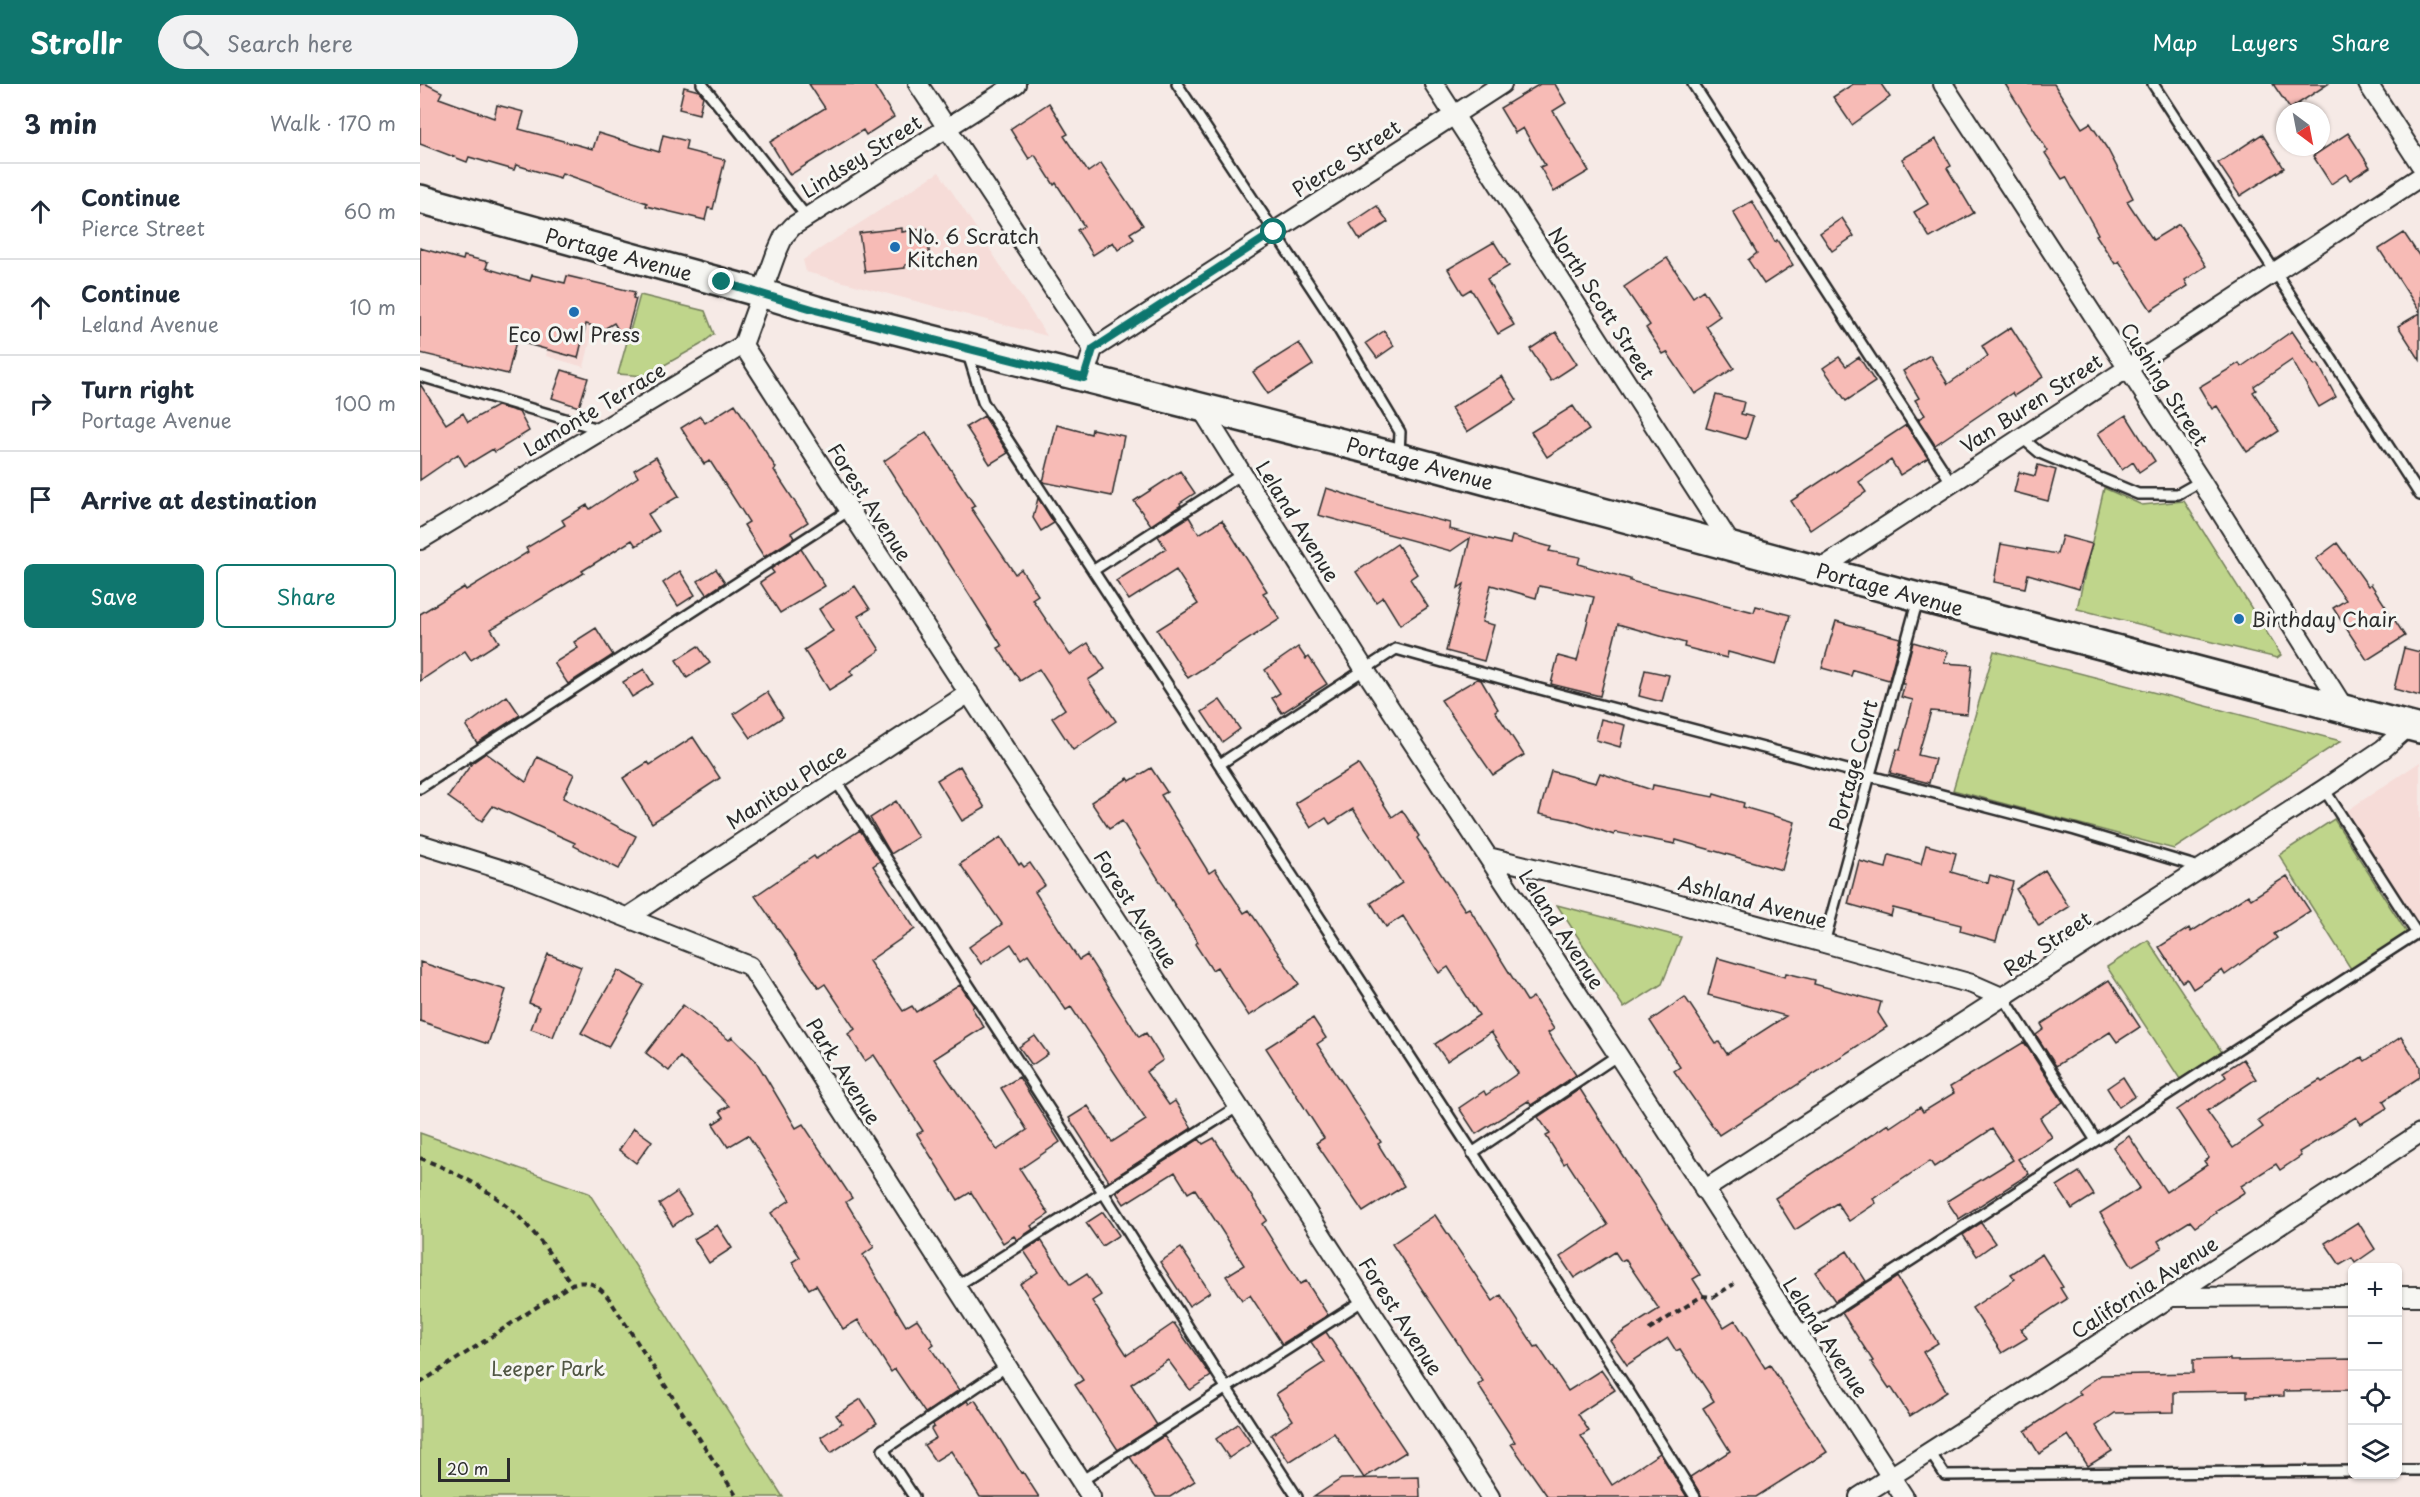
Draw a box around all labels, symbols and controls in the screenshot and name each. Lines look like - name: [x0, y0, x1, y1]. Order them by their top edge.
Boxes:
- search box: [158, 15, 578, 69]
- text: Strollr: [30, 21, 122, 64]
- icon: search: [179, 26, 212, 59]
- text: Search here: [227, 26, 353, 59]
- text: Map: [2153, 26, 2197, 58]
- text: Layers: [2230, 26, 2298, 58]
- text: Share: [2331, 26, 2390, 58]
- north arrow: [2276, 102, 2330, 156]
- text: 3 min: [24, 104, 97, 143]
- street label: Lindsey Street: [795, 107, 927, 205]
- text: Walk · 170 m: [270, 108, 396, 138]
- street label: Pierce Street: [1286, 112, 1406, 204]
- text: Continue: [81, 180, 180, 213]
- icon: ahead: [24, 195, 57, 228]
- text: 60 m: [344, 196, 396, 226]
- text: Pierce Street: [81, 213, 205, 243]
- route start: [1260, 218, 1286, 244]
- street label: Portage Avenue: [542, 220, 696, 288]
- place label: No. 6 Scratch Kitchen: [907, 221, 1039, 274]
- street label: North Scott Street: [1541, 221, 1663, 385]
- marker: No. 6 Scratch Kitchen: [888, 240, 902, 254]
- route end: [708, 268, 734, 294]
- text: Continue: [81, 276, 180, 309]
- icon: ahead: [24, 291, 57, 324]
- text: 10 m: [349, 292, 396, 322]
- marker: Eco Owl Press: [567, 305, 581, 319]
- text: Leland Avenue: [81, 309, 219, 339]
- street label: Cushing Street: [2114, 316, 2216, 452]
- place label: Eco Owl Press: [508, 319, 640, 349]
- street label: Van Buren Street: [1954, 346, 2108, 460]
- street label: Lamonte Terrace: [517, 355, 671, 463]
- text: Turn right: [81, 372, 194, 405]
- icon: right: [24, 387, 57, 420]
- text: 100 m: [335, 388, 396, 418]
- text: Portage Avenue: [81, 405, 232, 435]
- street label: Portage Avenue: [1343, 429, 1497, 497]
- street label: Forest Avenue: [821, 437, 919, 567]
- street label: Leland Avenue: [1249, 455, 1347, 587]
- icon: arrive: [24, 483, 57, 516]
- text: Arrive at destination: [81, 483, 317, 516]
- street label: Portage Avenue: [1813, 555, 1967, 623]
- button: Save: [24, 564, 204, 628]
- button: Share: [216, 564, 396, 628]
- place label: Birthday Chair: [2251, 604, 2396, 634]
- marker: Birthday Chair: [2232, 612, 2246, 626]
- street label: Portage Court: [1821, 696, 1885, 834]
- street label: Manitou Place: [720, 736, 852, 836]
- street label: Forest Avenue: [1087, 844, 1185, 974]
- street label: Leland Avenue: [1512, 863, 1612, 995]
- street label: Ashland Avenue: [1675, 867, 1831, 935]
- street label: Rex Street: [1997, 903, 2097, 983]
- street label: Park Avenue: [799, 1012, 889, 1130]
- street label: California Avenue: [2065, 1228, 2223, 1346]
- street label: Forest Avenue: [1352, 1251, 1450, 1381]
- map controls: [2348, 1263, 2402, 1479]
- button: +: [2348, 1263, 2402, 1317]
- street label: Leland Avenue: [1776, 1271, 1876, 1403]
- button: −: [2348, 1317, 2402, 1371]
- park label: Leeper Park: [491, 1353, 605, 1383]
- button: locate: [2348, 1371, 2402, 1425]
- button: layers: [2348, 1425, 2402, 1479]
- scale bar: [438, 1455, 510, 1482]
- text: 20 m: [447, 1456, 488, 1480]

